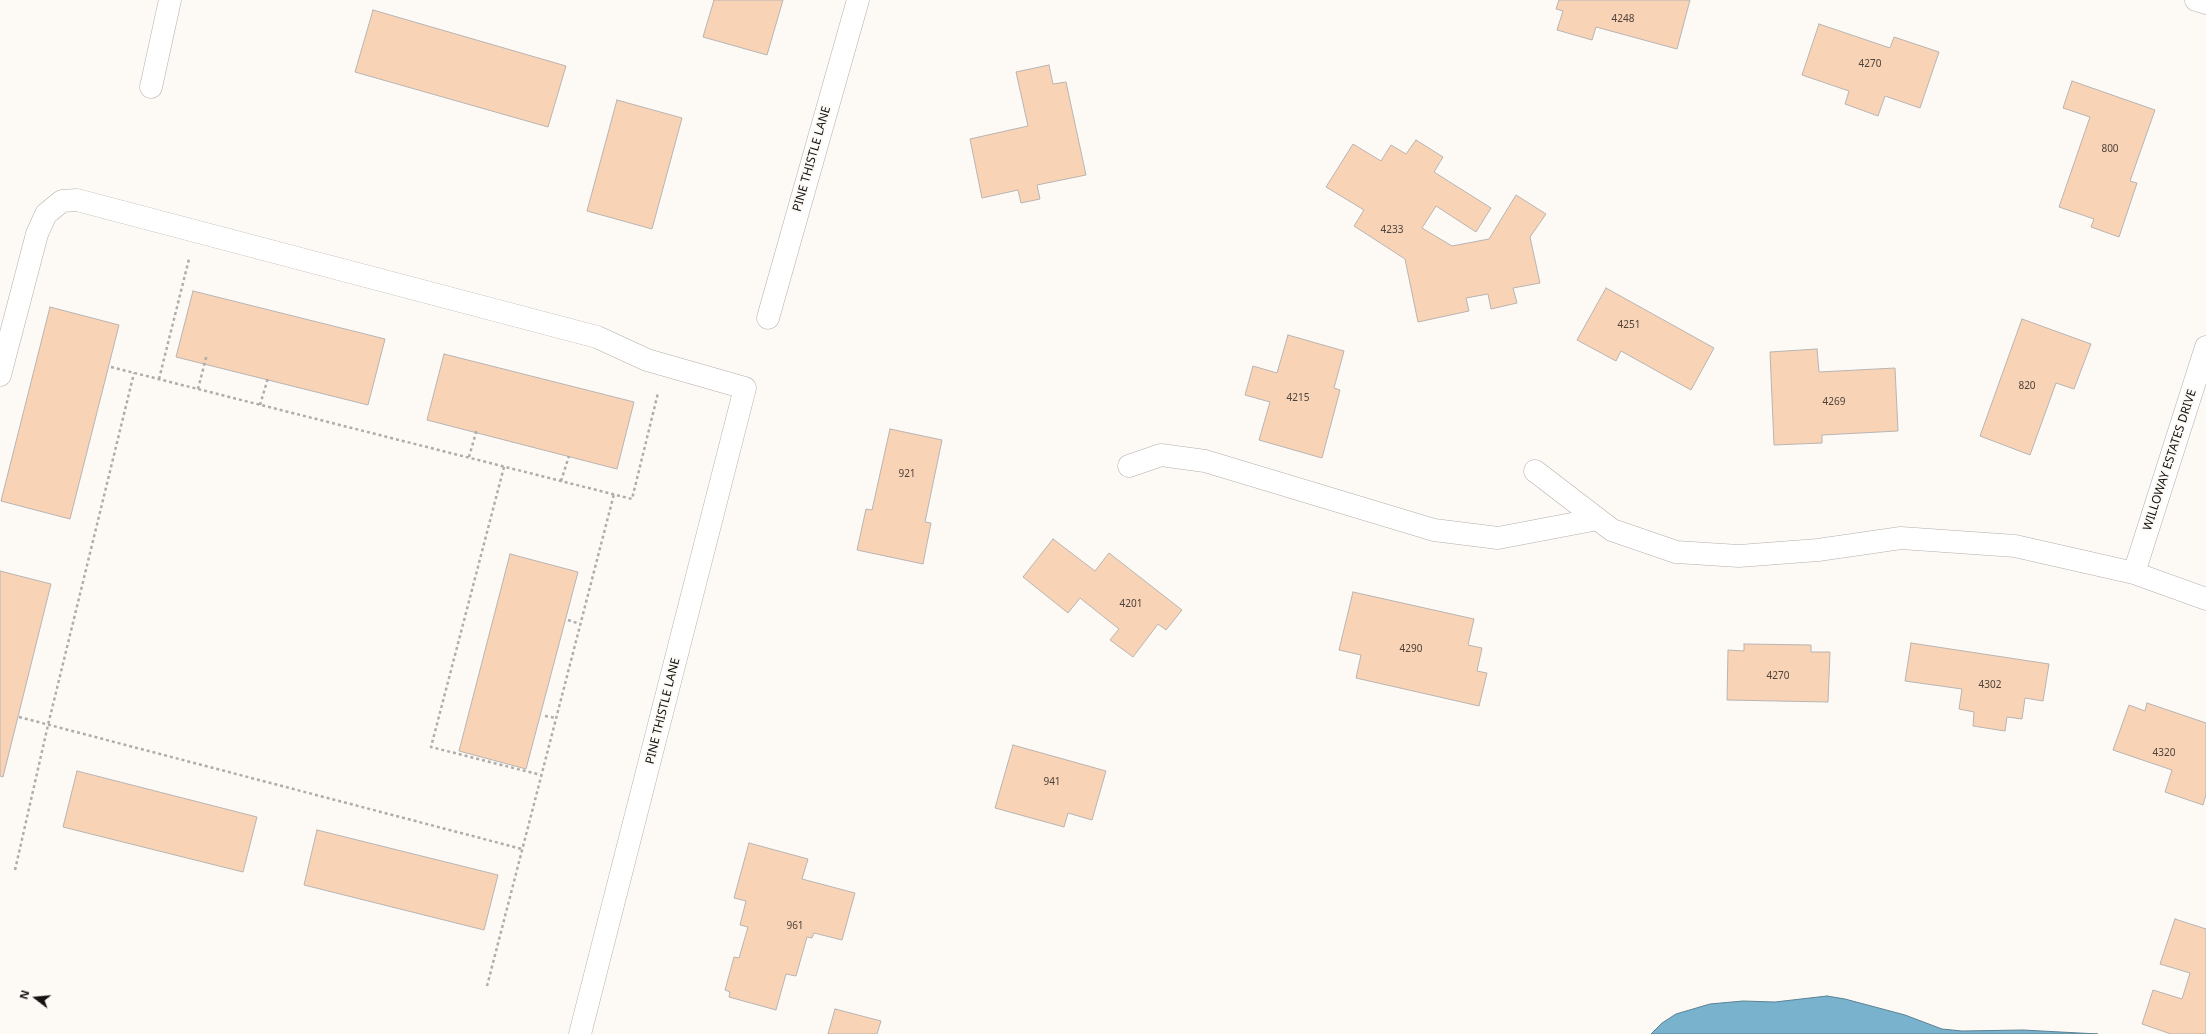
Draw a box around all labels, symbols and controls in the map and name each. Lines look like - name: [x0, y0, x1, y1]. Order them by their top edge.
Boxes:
- house number: 4248: [1612, 13, 1634, 25]
- house number: 4270: [1859, 58, 1881, 70]
- street label: PINE THISTLE LANE: [790, 105, 834, 213]
- house number: 800: [2101, 143, 2119, 155]
- house number: 4233: [1381, 224, 1403, 236]
- house number: 4251: [1618, 319, 1640, 331]
- house number: 820: [2018, 380, 2036, 392]
- street label: WILLOWAY ESTATES DRIVE: [2140, 388, 2200, 532]
- house number: 4215: [1287, 392, 1309, 404]
- house number: 4269: [1823, 396, 1845, 408]
- house number: 921: [898, 468, 916, 480]
- house number: 4201: [1120, 598, 1142, 610]
- house number: 4290: [1400, 643, 1422, 655]
- street label: PINE THISTLE LANE: [643, 656, 683, 766]
- house number: 4270: [1767, 670, 1789, 682]
- house number: 4302: [1979, 679, 2001, 691]
- house number: 4320: [2153, 747, 2175, 759]
- house number: 941: [1043, 776, 1061, 788]
- house number: 961: [786, 920, 804, 932]
- north arrow: [16, 978, 56, 1018]
- text: N: [16, 988, 32, 1001]

